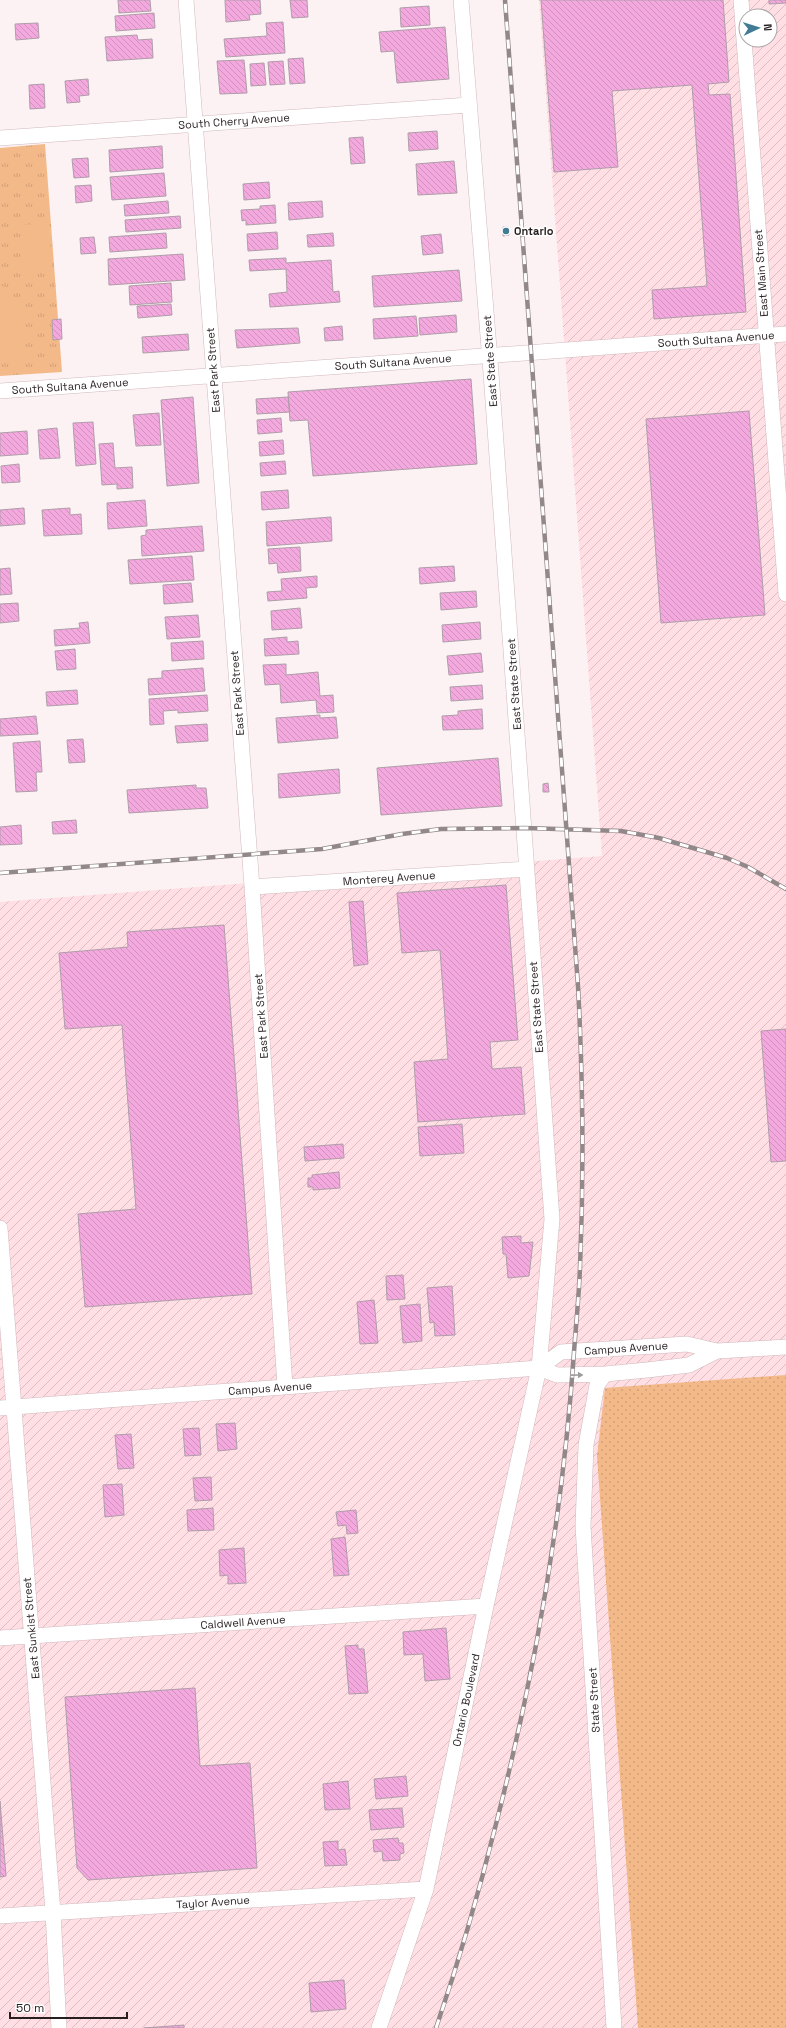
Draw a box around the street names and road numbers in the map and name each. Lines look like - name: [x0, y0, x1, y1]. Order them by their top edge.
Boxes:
- street label: South Cherry Avenue: [178, 110, 290, 132]
- street label: East Main Street: [751, 229, 771, 317]
- street label: East State Street: [480, 315, 500, 407]
- street label: East Park Street: [203, 327, 223, 413]
- street label: South Sultana Avenue: [657, 328, 775, 350]
- street label: South Sultana Avenue: [334, 351, 452, 373]
- street label: South Sultana Avenue: [11, 375, 129, 397]
- street label: East State Street: [504, 638, 524, 730]
- street label: East Park Street: [227, 650, 247, 736]
- street label: Monterey Avenue: [342, 868, 436, 888]
- street label: East State Street: [526, 961, 546, 1053]
- street label: East Park Street: [251, 973, 271, 1059]
- street label: Campus Avenue: [584, 1338, 668, 1358]
- street label: Campus Avenue: [228, 1378, 312, 1398]
- street label: East Sunkist Street: [20, 1577, 42, 1679]
- street label: Caldwell Avenue: [200, 1612, 286, 1632]
- street label: Ontario Boulevard: [449, 1652, 483, 1748]
- street label: State Street: [585, 1667, 603, 1733]
- street label: Taylor Avenue: [176, 1892, 250, 1912]

